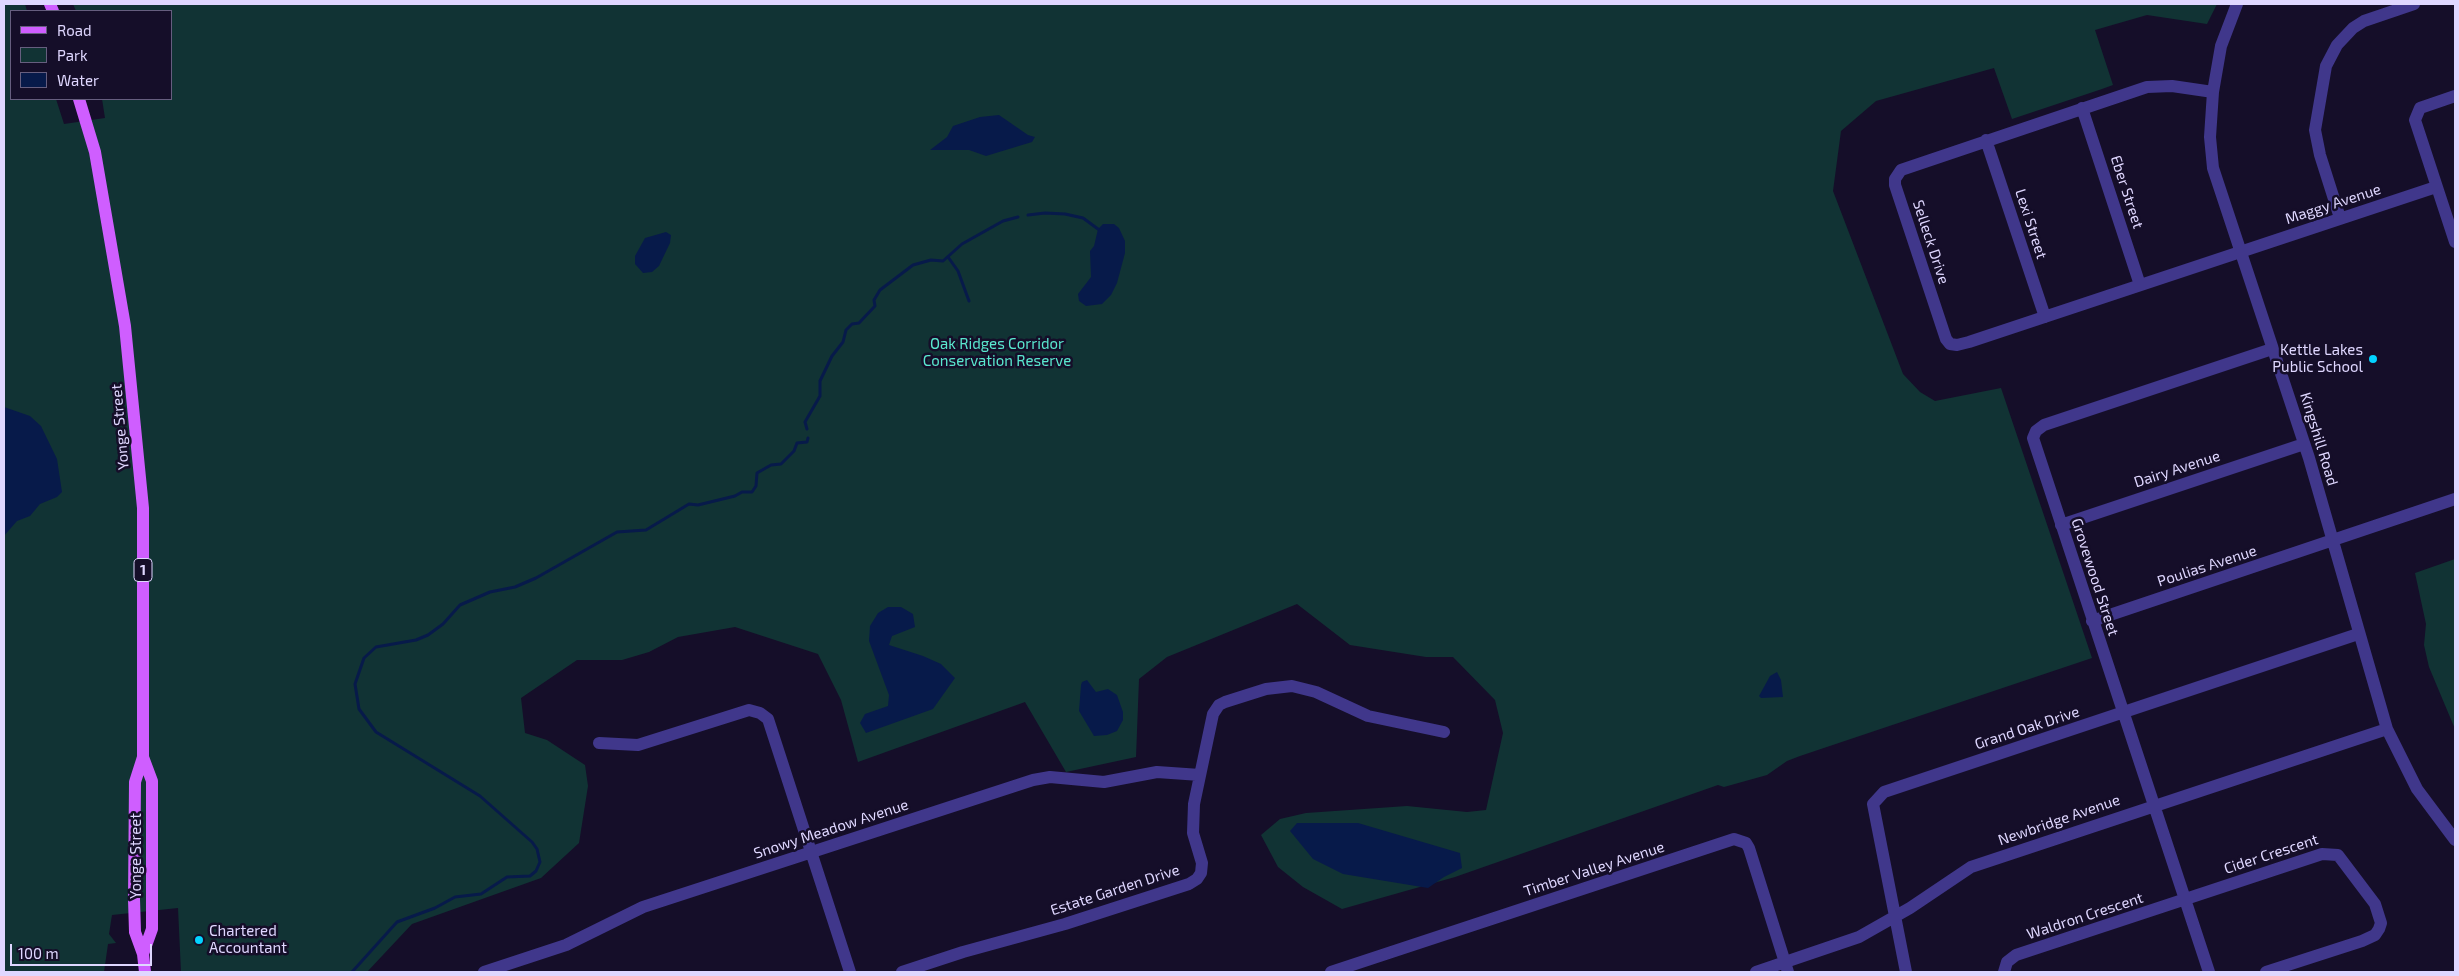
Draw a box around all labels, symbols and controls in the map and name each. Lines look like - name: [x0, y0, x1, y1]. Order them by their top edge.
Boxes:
- legend: [10, 10, 172, 100]
- text: Road: [57, 21, 92, 39]
- text: Park: [57, 46, 88, 64]
- text: Water: [57, 71, 99, 89]
- street label: Eber Street: [2107, 153, 2147, 231]
- street label: Maggy Avenue: [2283, 180, 2383, 228]
- street label: Lexi Street: [2011, 187, 2051, 261]
- street label: Selleck Drive: [1909, 198, 1953, 286]
- park label: Oak Ridges Corridor Conservation Reserve: [923, 335, 1071, 370]
- place label: Kettle Lakes Public School: [2272, 341, 2363, 376]
- marker: Kettle Lakes Public School: [2367, 353, 2379, 365]
- street label: Yonge Street: [107, 383, 133, 471]
- street label: Kingshill Road: [2296, 390, 2342, 488]
- street label: Dairy Avenue: [2132, 447, 2222, 491]
- street label: Grovewood Street: [2068, 516, 2122, 638]
- street label: Poulias Avenue: [2155, 541, 2259, 591]
- road number: 1: [134, 558, 152, 582]
- street label: Grand Oak Drive: [1972, 703, 2082, 753]
- street label: Newbridge Avenue: [1996, 791, 2122, 849]
- street label: Snowy Meadow Avenue: [751, 795, 911, 863]
- street label: Yonge Street: [127, 813, 145, 899]
- street label: Cider Crescent: [2222, 830, 2320, 878]
- street label: Timber Valley Avenue: [1521, 838, 1667, 900]
- street label: Estate Garden Drive: [1048, 861, 1182, 919]
- street label: Waldron Crescent: [2024, 889, 2146, 943]
- place label: Chartered Accountant: [209, 922, 287, 957]
- scale bar: [12, 934, 155, 966]
- marker: Chartered Accountant: [193, 934, 205, 946]
- text: 100 m: [18, 944, 59, 962]

